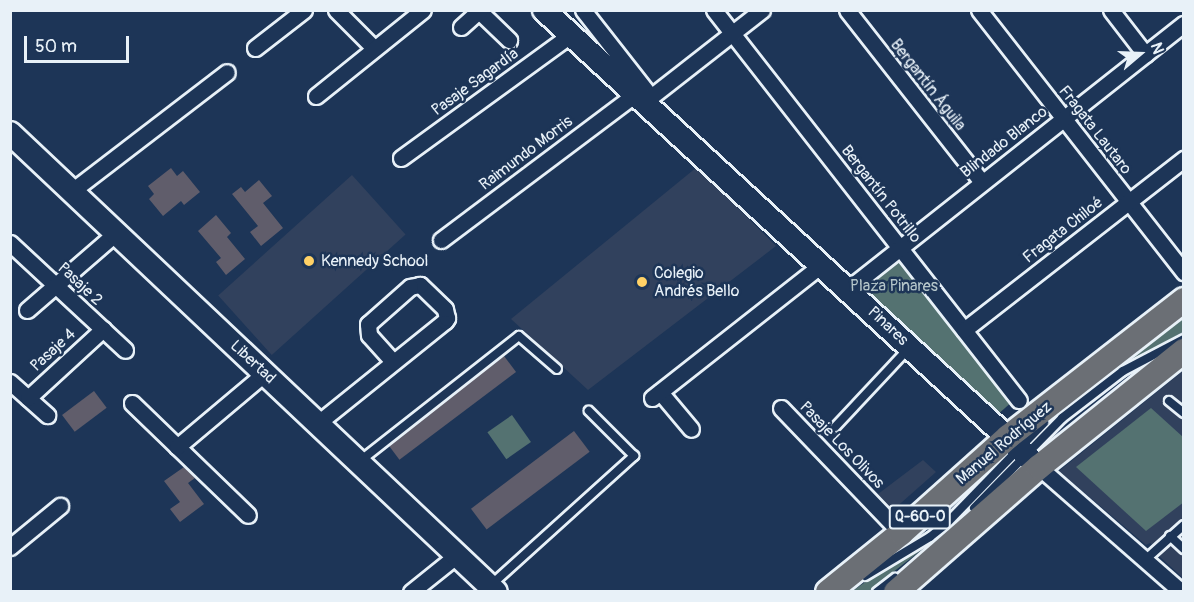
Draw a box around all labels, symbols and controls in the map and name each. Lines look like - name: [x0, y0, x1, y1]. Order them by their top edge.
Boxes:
- scale bar: [27, 24, 132, 62]
- north arrow: [1110, 24, 1170, 84]
- text: 50 m: [35, 35, 77, 58]
- street label: Bergantín Águila: [886, 35, 970, 135]
- text: N: [1146, 40, 1168, 57]
- street label: Pasaje Sagardía: [428, 44, 522, 120]
- street label: Fragata Lautaro: [1054, 82, 1136, 178]
- street label: Blindado Blanco: [957, 102, 1051, 182]
- street label: Raimundo Morris: [476, 112, 576, 194]
- street label: Bergantín Potrillo: [837, 141, 925, 247]
- street label: Fragata Chiloé: [1019, 193, 1107, 267]
- place label: Kennedy School: [321, 251, 428, 271]
- marker: Kennedy School: [302, 254, 316, 268]
- street label: Pasaje 2: [54, 258, 106, 310]
- place label: Colegio Andrés Bello: [654, 263, 739, 301]
- marker: Colegio Andrés Bello: [635, 275, 649, 289]
- park label: Plaza Pinares: [850, 276, 938, 296]
- street label: Pinares: [864, 302, 912, 350]
- street label: Pasaje 4: [27, 324, 79, 376]
- street label: Libertad: [226, 336, 280, 388]
- street label: Pasaje Los Olivos: [796, 397, 888, 493]
- street label: Manuel Rodríguez: [952, 397, 1056, 489]
- road number: Q-60-O: [888, 505, 952, 529]

